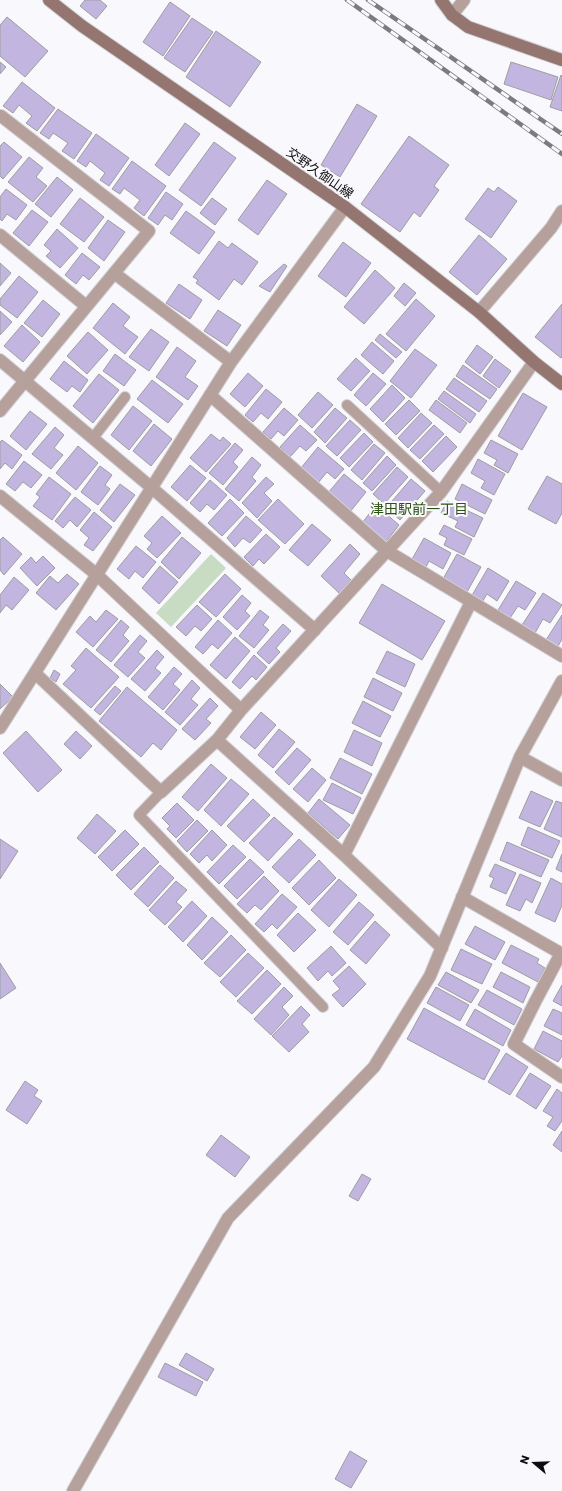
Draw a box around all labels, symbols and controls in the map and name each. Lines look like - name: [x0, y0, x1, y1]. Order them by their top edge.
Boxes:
- street label: 交野久御山線: [283, 143, 357, 203]
- district label: 津田駅前一丁目: [370, 499, 468, 519]
- north arrow: [514, 1443, 554, 1483]
- text: N: [516, 1453, 533, 1466]

